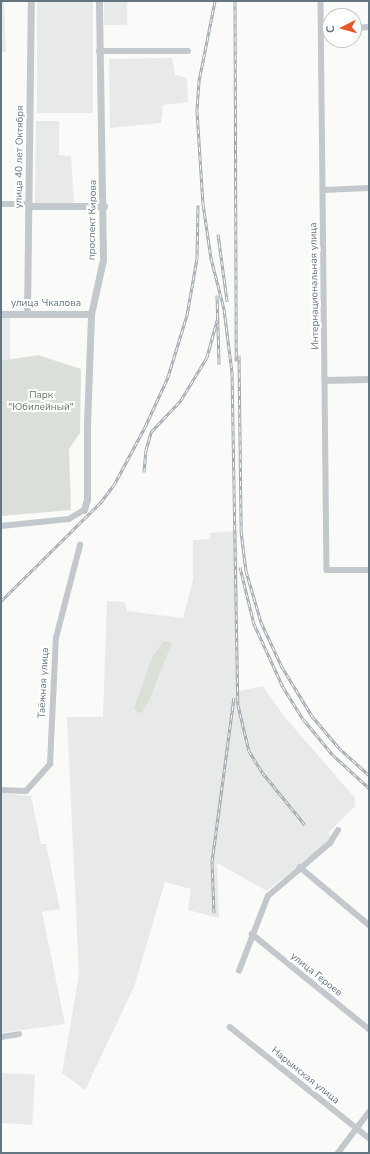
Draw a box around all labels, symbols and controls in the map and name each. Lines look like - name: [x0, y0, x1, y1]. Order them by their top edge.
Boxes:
- north arrow: [322, 8, 362, 48]
- text: С: [323, 25, 338, 34]
- street label: улица 40 лет Октября: [13, 105, 27, 209]
- street label: проспект Кирова: [86, 180, 100, 260]
- street label: Интернациональная улица: [308, 222, 322, 350]
- street label: улица Чкалова: [11, 298, 81, 310]
- park label: Парк "Юбилейный": [8, 389, 74, 412]
- street label: Таёжная улица: [36, 647, 52, 719]
- street label: улица Героев: [288, 951, 344, 999]
- street label: Нарымская улица: [269, 1045, 341, 1107]

